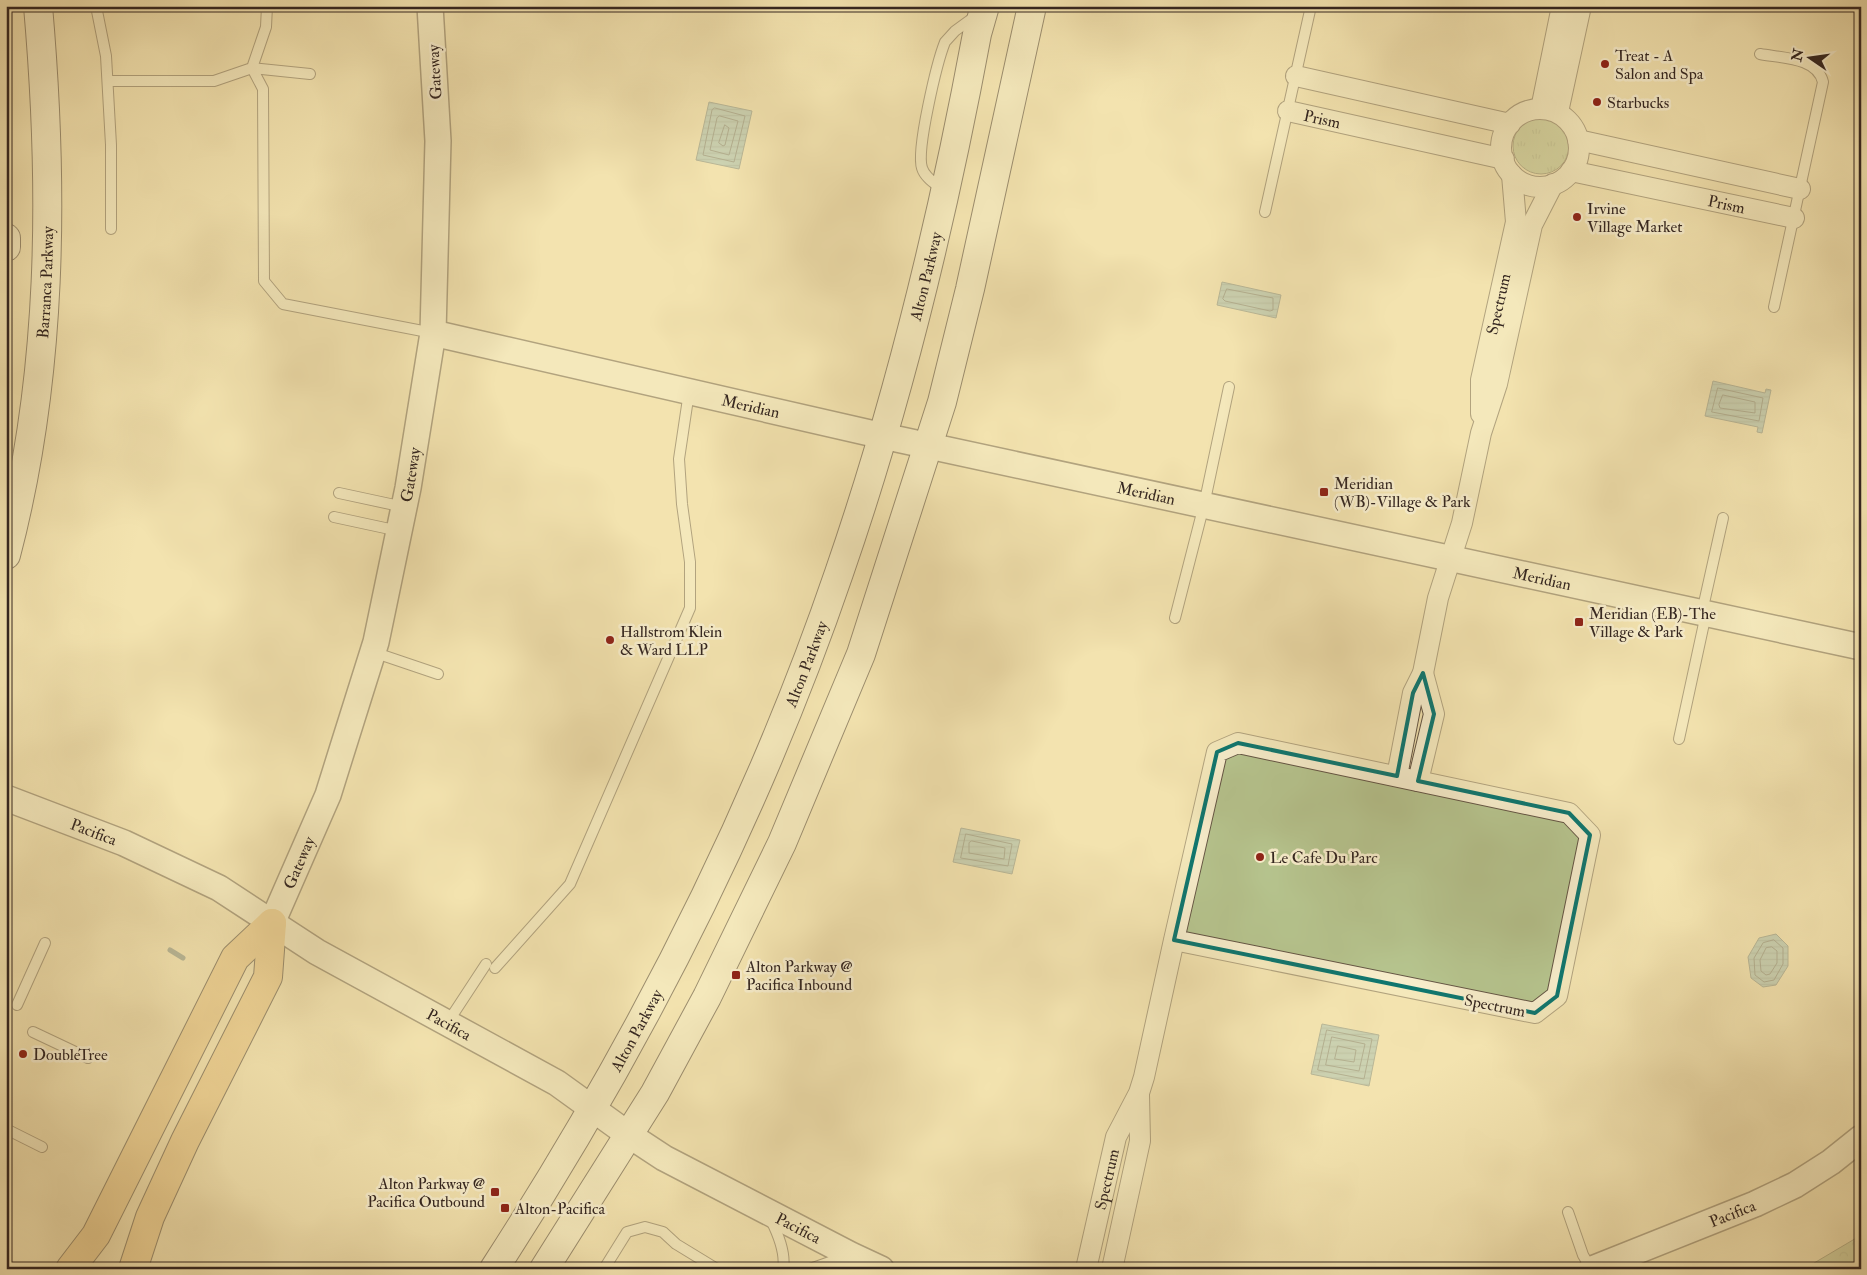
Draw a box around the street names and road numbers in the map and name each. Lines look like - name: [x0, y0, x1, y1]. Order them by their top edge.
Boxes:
- street label: Gateway: [424, 43, 446, 100]
- street label: Prism: [1302, 106, 1343, 134]
- street label: Prism: [1706, 191, 1747, 219]
- street label: Barranca Parkway: [33, 225, 58, 339]
- street label: Alton Parkway: [906, 229, 947, 324]
- street label: Spectrum: [1482, 271, 1515, 336]
- street label: Meridian: [720, 390, 782, 423]
- street label: Gateway: [396, 445, 426, 504]
- street label: Meridian: [1115, 478, 1177, 510]
- street label: Meridian: [1511, 563, 1573, 595]
- street label: Alton Parkway: [781, 617, 833, 711]
- street label: Pacifica: [67, 815, 120, 850]
- street label: Gateway: [279, 833, 320, 892]
- street label: Alton Parkway: [606, 985, 668, 1076]
- street label: Spectrum: [1462, 990, 1528, 1023]
- street label: Pacifica: [423, 1005, 475, 1046]
- street label: Spectrum: [1091, 1147, 1124, 1212]
- street label: Pacifica: [1707, 1196, 1759, 1232]
- street label: Pacifica: [772, 1209, 824, 1249]

